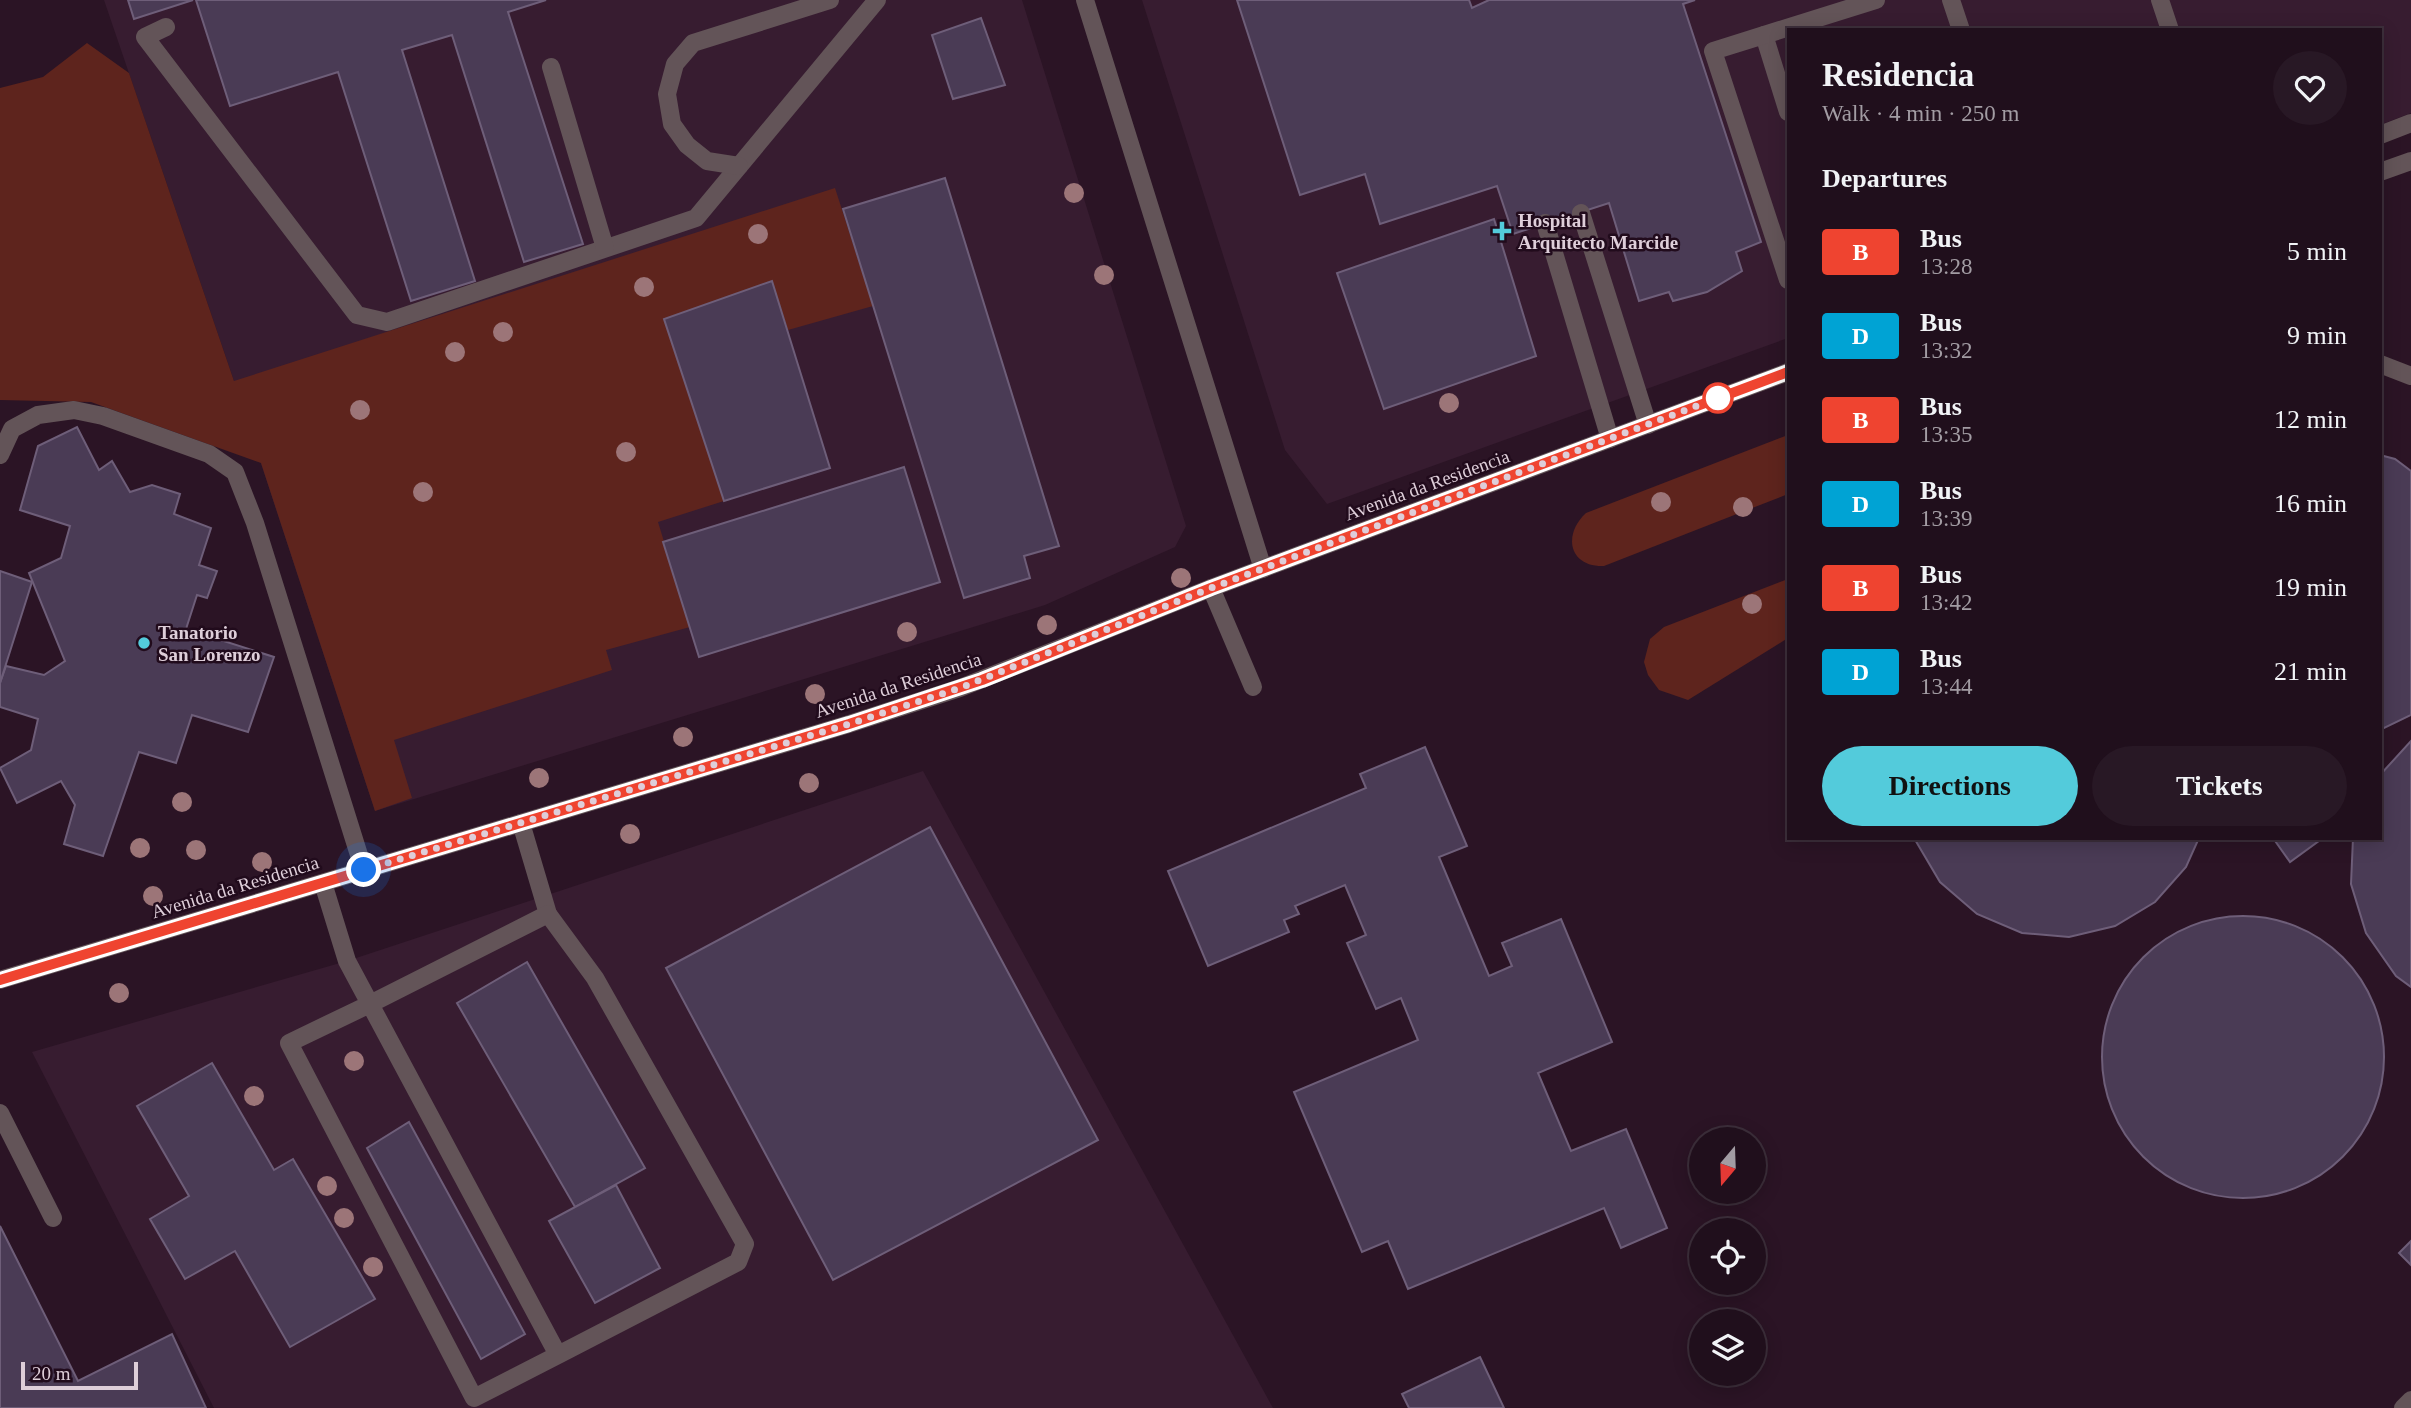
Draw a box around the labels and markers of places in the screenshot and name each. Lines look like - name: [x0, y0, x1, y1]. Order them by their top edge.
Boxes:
- place label: Hospital Arquitecto Marcide: [1518, 210, 1678, 253]
- marker: Hospital Arquitecto Marcide: [1492, 221, 1512, 241]
- unlabelled marker: [1703, 383, 1733, 413]
- place label: Tanatorio San Lorenzo: [158, 622, 261, 665]
- marker: Tanatorio San Lorenzo: [136, 635, 152, 651]

